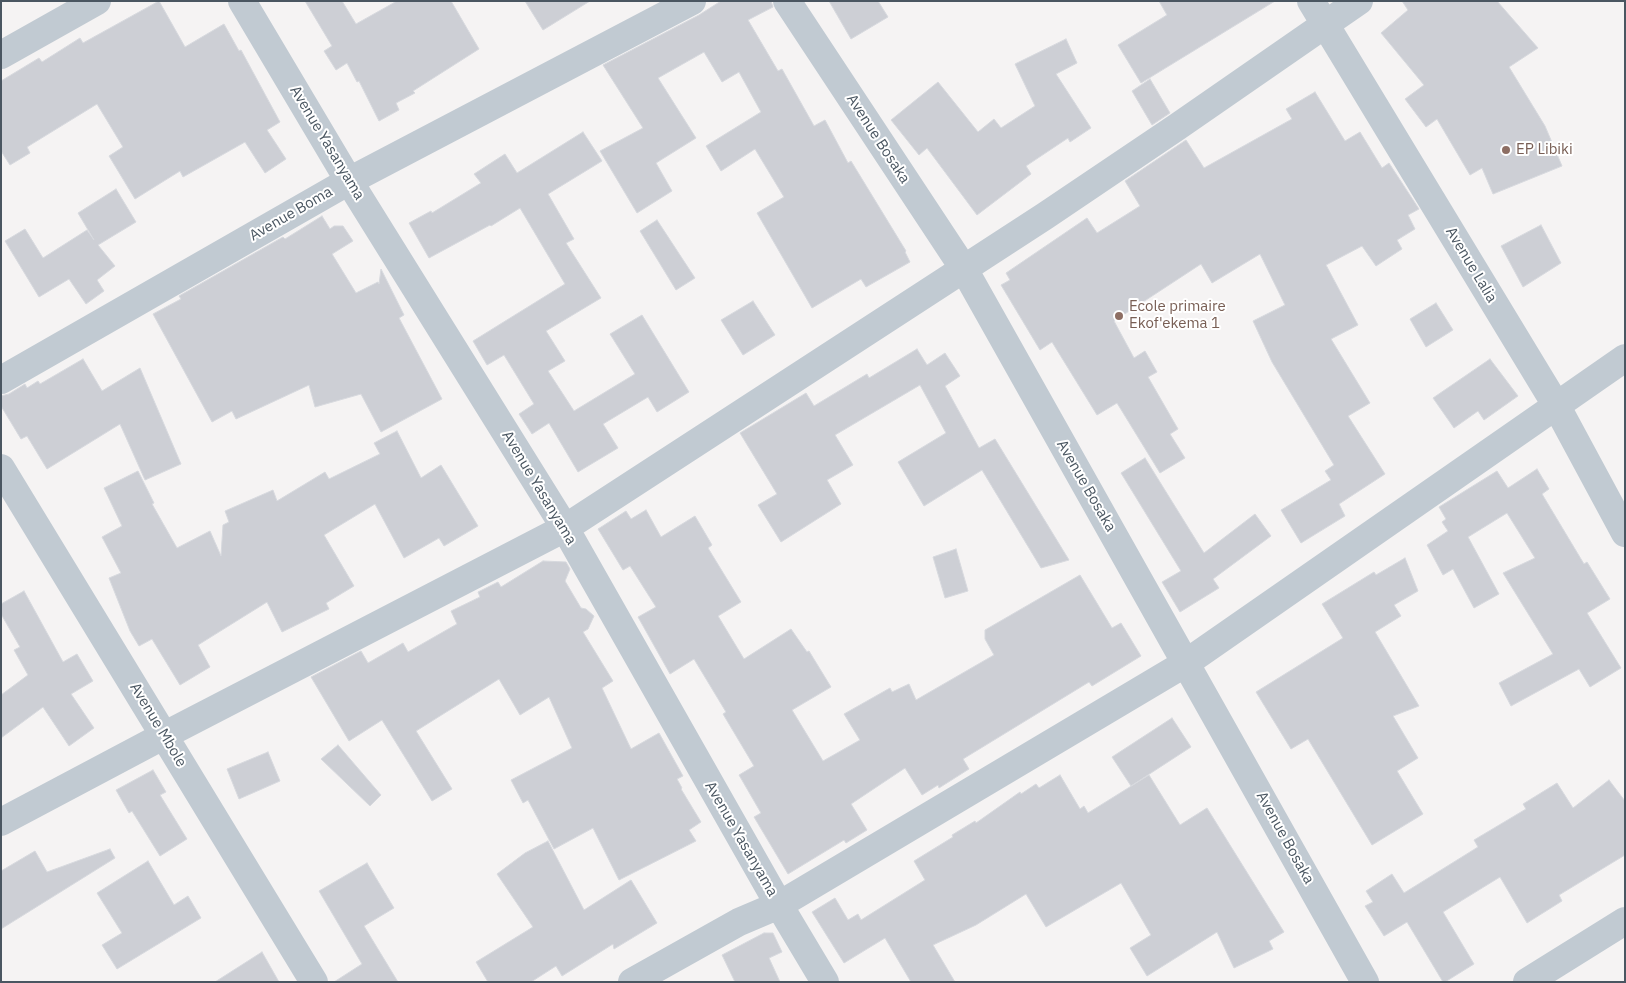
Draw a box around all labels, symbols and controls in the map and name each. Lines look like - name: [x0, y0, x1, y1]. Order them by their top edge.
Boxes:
- street label: Avenue Yasanyama: [286, 83, 368, 203]
- street label: Avenue Bosaka: [842, 91, 914, 187]
- place label: EP Libiki: [1516, 141, 1573, 159]
- marker: EP Libiki: [1500, 144, 1512, 156]
- street label: Avenue Boma: [246, 183, 336, 245]
- street label: Avenue Lalia: [1441, 224, 1501, 306]
- place label: Ecole primaire Ekof'ekema 1: [1129, 298, 1226, 333]
- marker: Ecole primaire Ekof'ekema 1: [1113, 310, 1125, 322]
- street label: Avenue Yasanyama: [498, 428, 580, 548]
- street label: Avenue Bosaka: [1052, 437, 1120, 535]
- street label: Avenue Mbole: [126, 680, 190, 770]
- street label: Avenue Yasanyama: [701, 778, 781, 900]
- street label: Avenue Bosaka: [1252, 789, 1318, 887]

